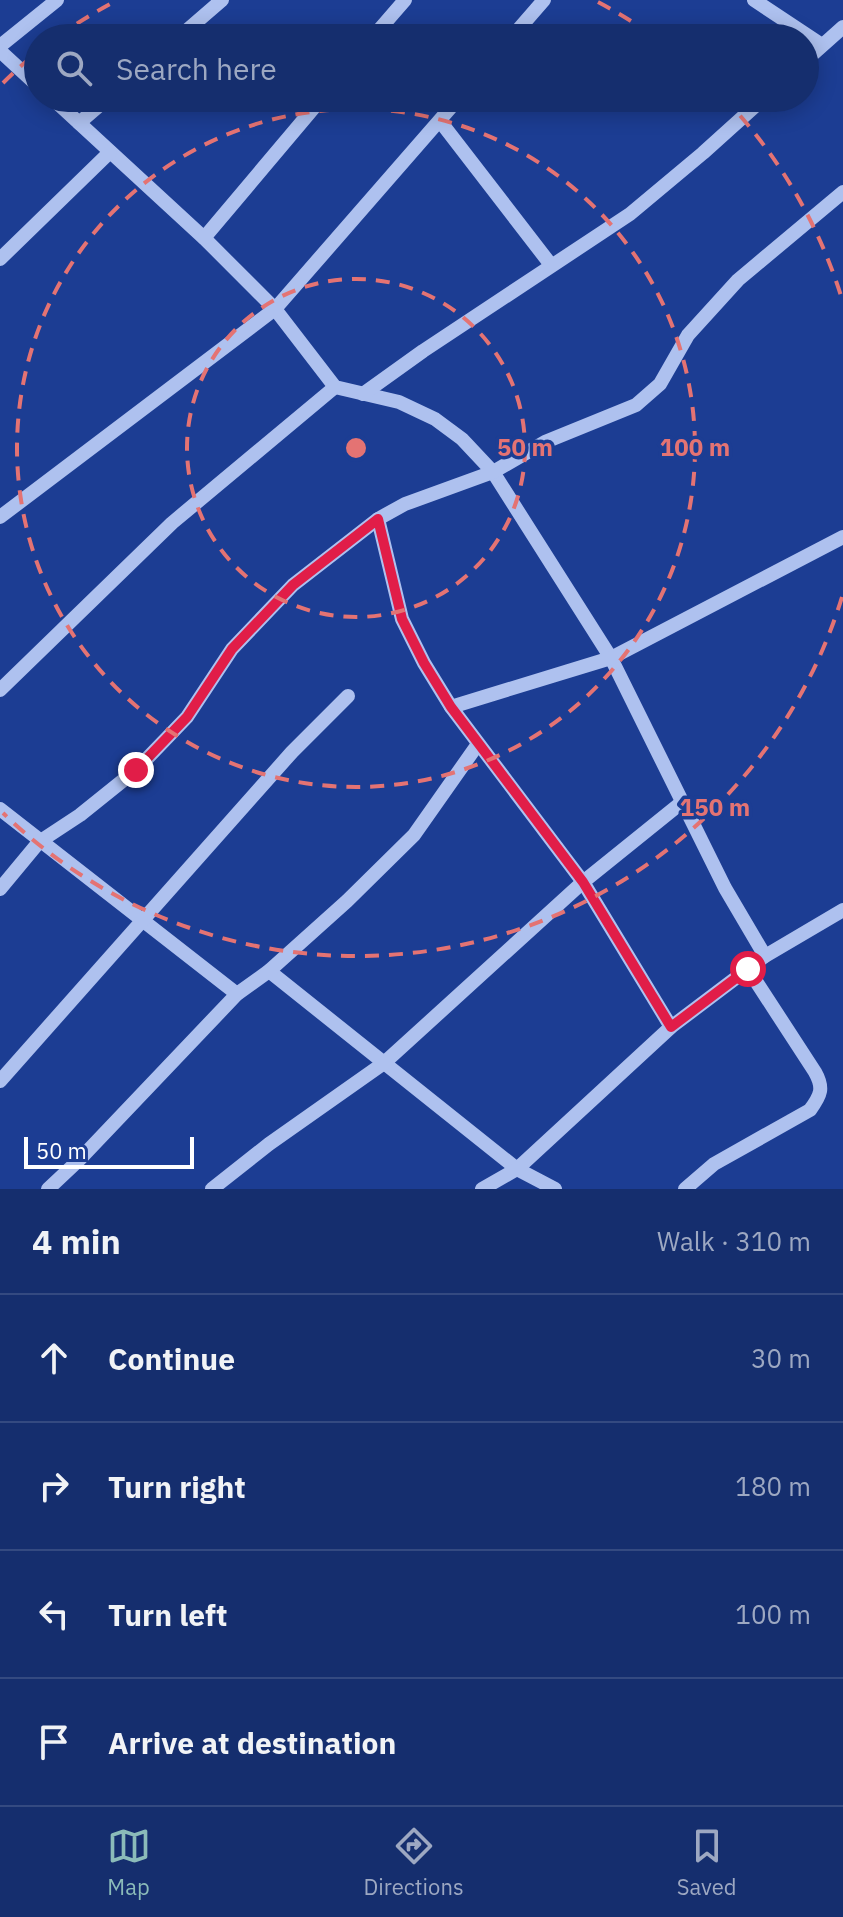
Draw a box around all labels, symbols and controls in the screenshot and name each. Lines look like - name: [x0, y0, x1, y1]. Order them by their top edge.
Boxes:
- search box: [24, 24, 819, 112]
- icon: search: [52, 46, 96, 90]
- text: Search here: [116, 49, 277, 88]
- text: 50 m: [497, 431, 553, 463]
- text: 100 m: [660, 431, 730, 463]
- centre of rings: [342, 434, 370, 462]
- route end: [118, 752, 154, 788]
- text: 150 m: [680, 791, 750, 823]
- route start: [730, 951, 766, 987]
- scale bar: [24, 1133, 194, 1169]
- text: 50 m: [36, 1136, 87, 1165]
- text: 4 min: [32, 1219, 121, 1263]
- text: Walk · 310 m: [657, 1224, 811, 1258]
- icon: ahead: [32, 1336, 76, 1380]
- text: Continue: [108, 1339, 235, 1378]
- text: 30 m: [751, 1341, 811, 1375]
- icon: right: [32, 1464, 76, 1508]
- text: Turn right: [108, 1467, 246, 1506]
- text: 180 m: [735, 1469, 811, 1503]
- icon: left: [32, 1592, 76, 1636]
- text: Turn left: [108, 1595, 227, 1634]
- text: 100 m: [735, 1597, 811, 1631]
- icon: arrive: [32, 1720, 76, 1764]
- text: Arrive at destination: [108, 1723, 396, 1762]
- tab: Map: [107, 1824, 151, 1901]
- tab: Directions: [364, 1824, 464, 1901]
- tab: Saved: [677, 1824, 736, 1901]

